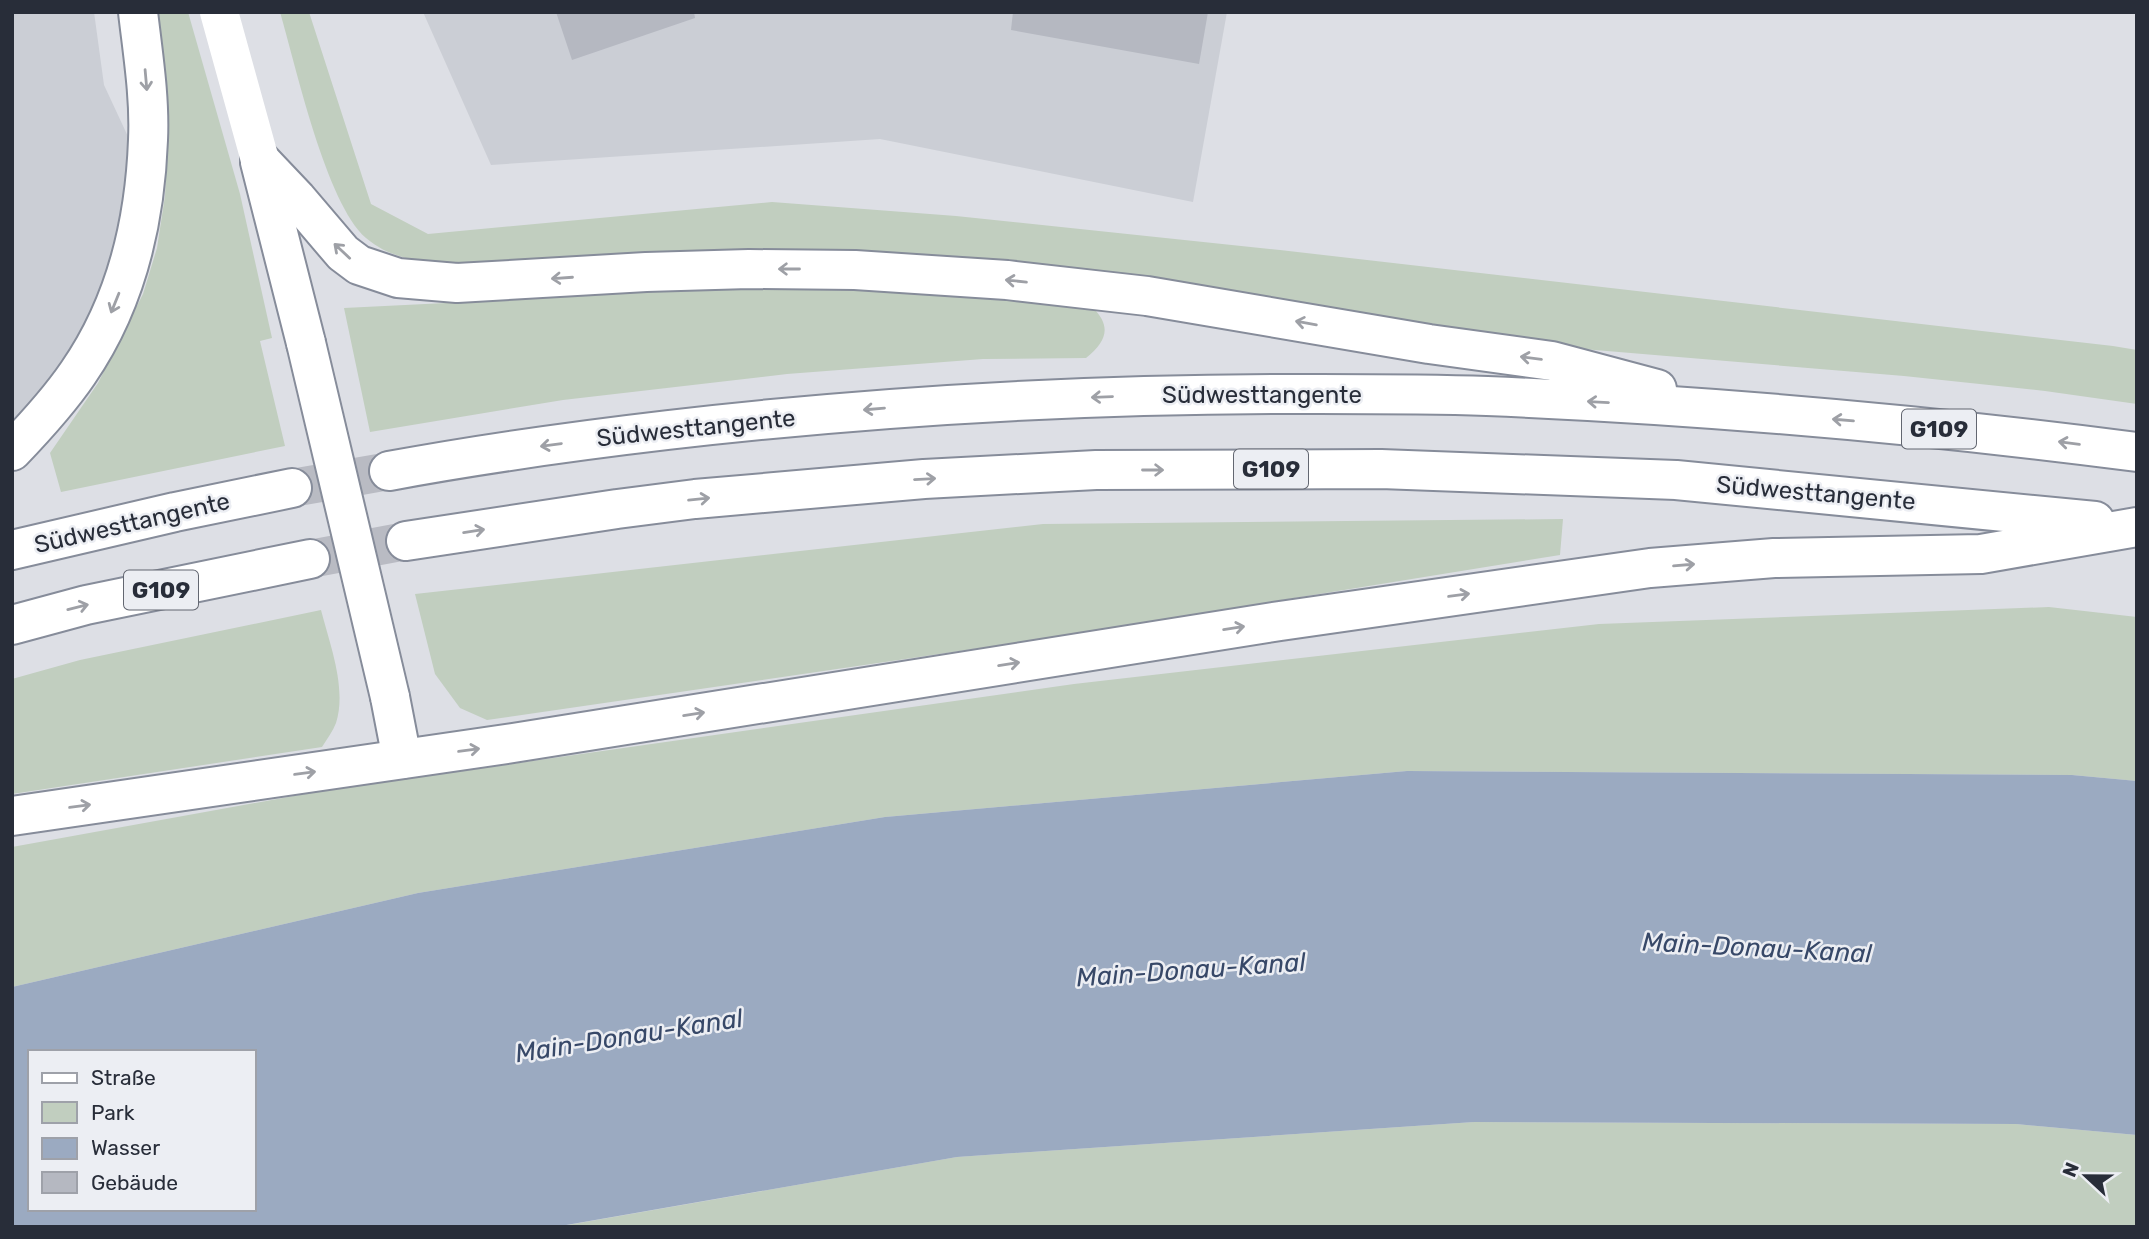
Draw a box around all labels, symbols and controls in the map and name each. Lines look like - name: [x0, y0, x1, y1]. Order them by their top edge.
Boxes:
- one-way arrow: [140, 68, 153, 91]
- one-way arrow: [333, 243, 351, 259]
- one-way arrow: [778, 262, 801, 276]
- one-way arrow: [551, 272, 574, 285]
- one-way arrow: [1005, 274, 1028, 287]
- one-way arrow: [108, 292, 121, 314]
- one-way arrow: [1296, 316, 1318, 329]
- one-way arrow: [1520, 352, 1543, 365]
- street label: Südwesttangente: [1162, 381, 1362, 409]
- one-way arrow: [1090, 391, 1113, 404]
- one-way arrow: [1588, 395, 1610, 408]
- one-way arrow: [864, 403, 886, 416]
- street label: Südwesttangente: [595, 404, 797, 452]
- road number: G109: [1902, 410, 1976, 448]
- one-way arrow: [1832, 413, 1855, 426]
- one-way arrow: [2058, 436, 2081, 449]
- one-way arrow: [540, 439, 563, 452]
- road number: G109: [1234, 449, 1308, 489]
- one-way arrow: [1141, 463, 1164, 477]
- street label: Südwesttangente: [1715, 470, 1917, 516]
- one-way arrow: [914, 472, 936, 485]
- street label: Südwesttangente: [32, 487, 232, 559]
- one-way arrow: [687, 492, 710, 505]
- one-way arrow: [462, 524, 484, 537]
- one-way arrow: [1673, 558, 1695, 571]
- road number: G109: [124, 570, 198, 610]
- one-way arrow: [1447, 588, 1470, 601]
- one-way arrow: [66, 600, 89, 613]
- one-way arrow: [1222, 621, 1245, 634]
- one-way arrow: [997, 657, 1020, 670]
- one-way arrow: [682, 707, 705, 720]
- one-way arrow: [458, 743, 480, 756]
- one-way arrow: [293, 766, 316, 779]
- one-way arrow: [68, 799, 91, 812]
- water label: Main-Donau-Kanal: [1641, 927, 1873, 970]
- water label: Main-Donau-Kanal: [1075, 946, 1307, 993]
- water label: Main-Donau-Kanal: [513, 1003, 746, 1069]
- legend: [28, 1050, 256, 1211]
- text: Straße: [91, 1065, 156, 1090]
- text: Park: [91, 1100, 135, 1125]
- text: Wasser: [91, 1135, 160, 1160]
- north arrow: [2051, 1141, 2121, 1211]
- text: N: [2057, 1159, 2084, 1180]
- text: Gebäude: [91, 1170, 178, 1195]

